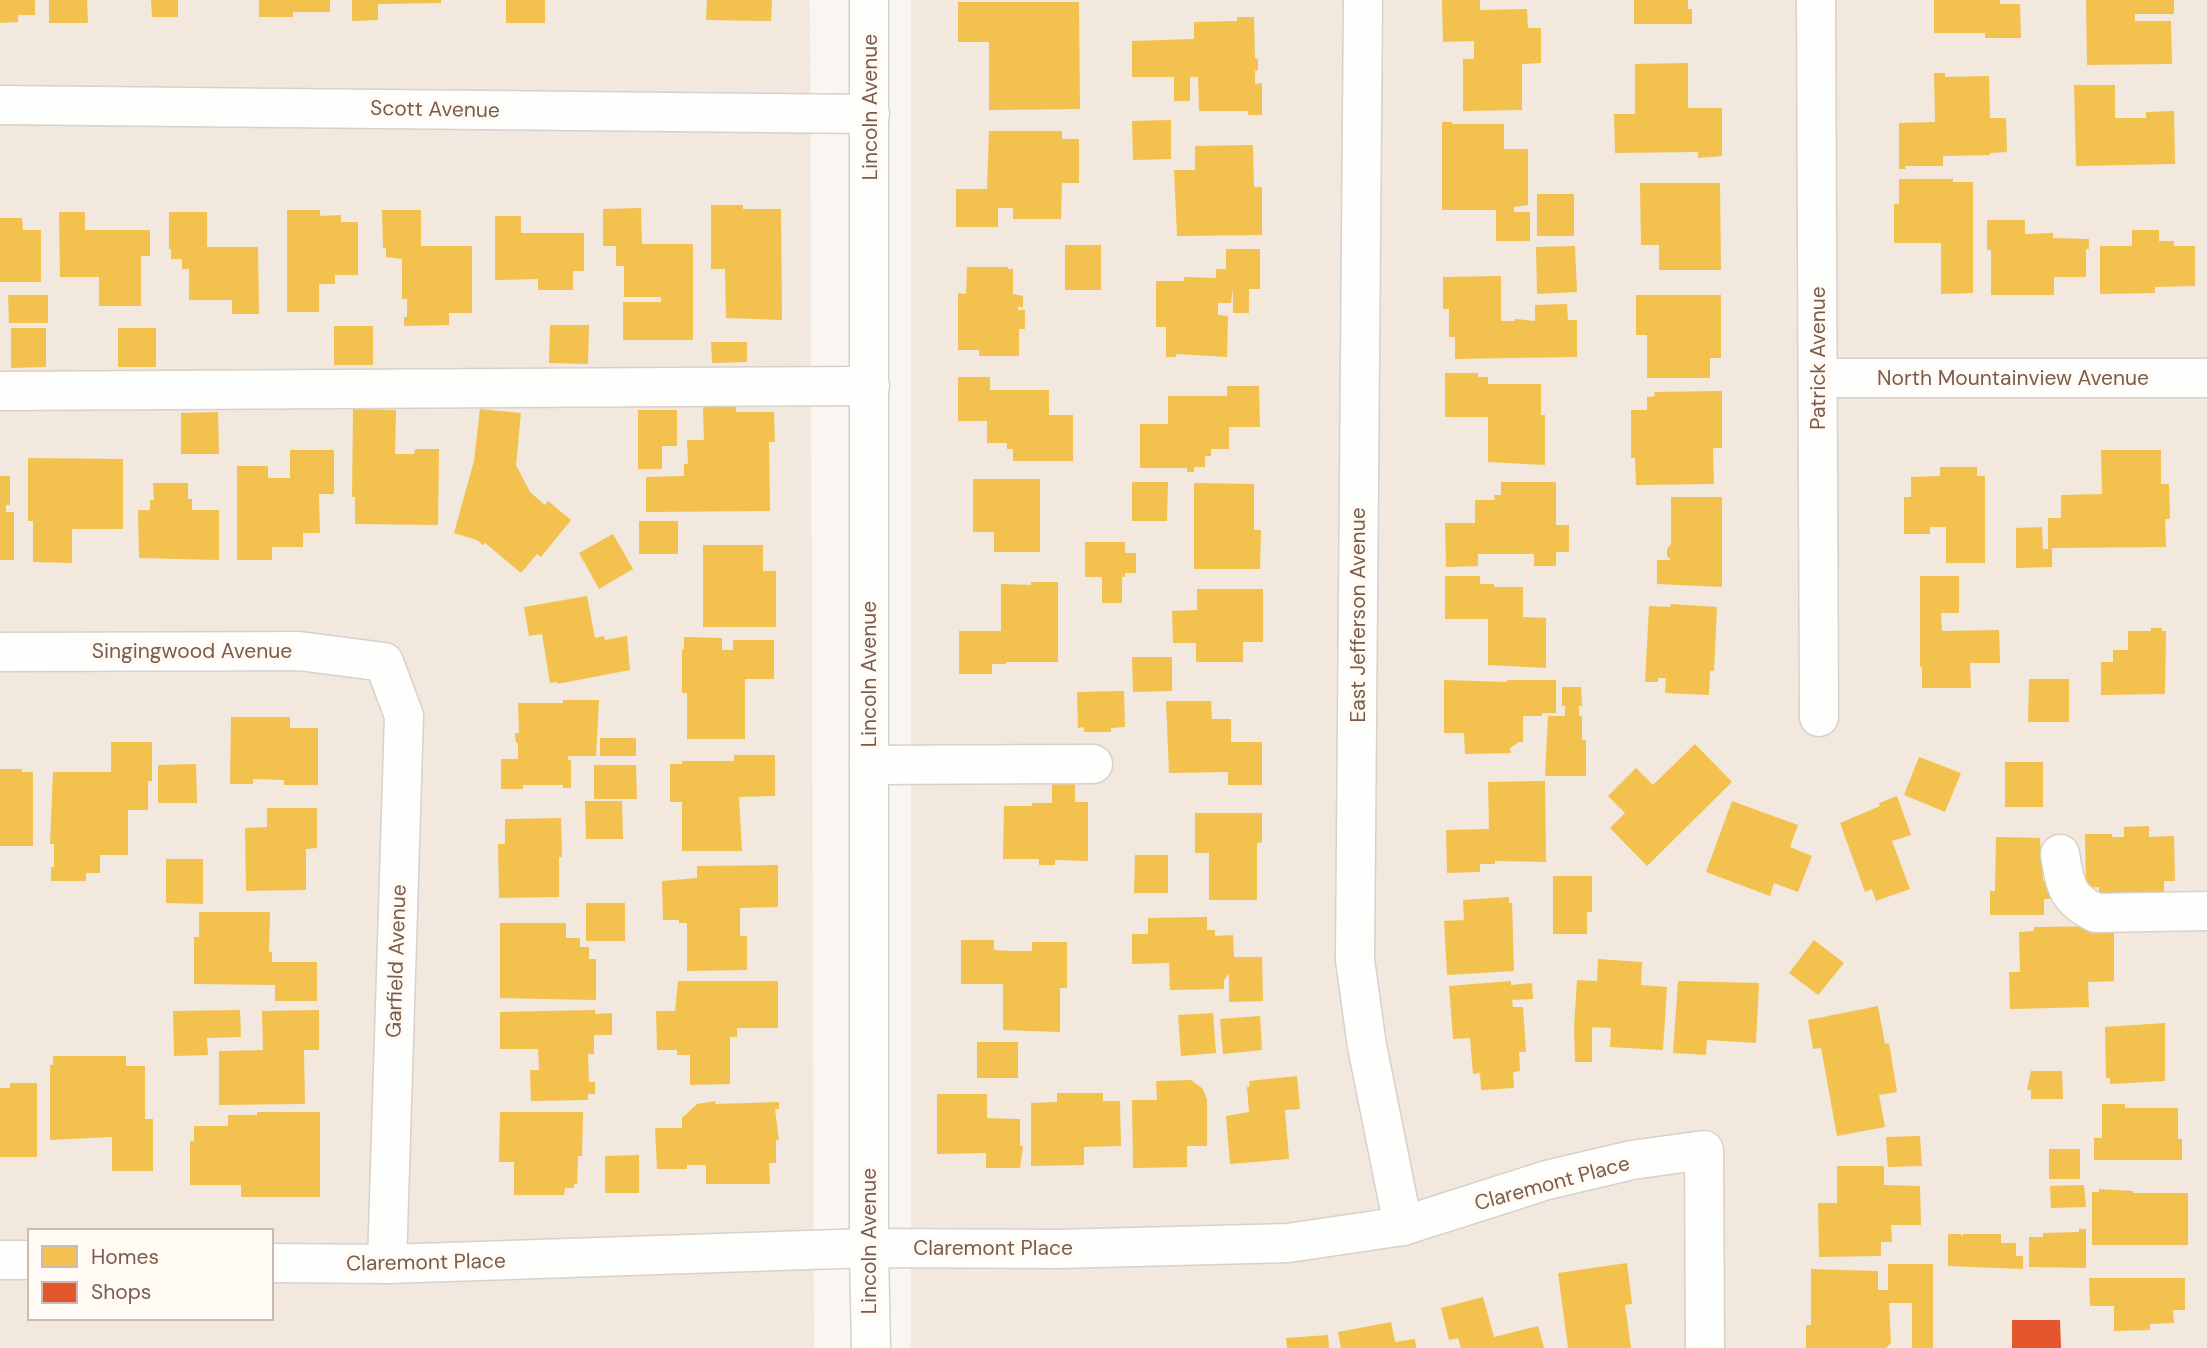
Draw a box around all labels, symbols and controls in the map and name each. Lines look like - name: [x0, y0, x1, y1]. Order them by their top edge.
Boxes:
- street label: Lincoln Avenue: [856, 34, 884, 180]
- street label: Scott Avenue: [370, 94, 500, 124]
- street label: Patrick Avenue: [1804, 286, 1832, 430]
- street label: North Mountainview Avenue: [1877, 364, 2149, 392]
- street label: East Jefferson Avenue: [1344, 507, 1372, 723]
- street label: Lincoln Avenue: [855, 601, 883, 747]
- street label: Singingwood Avenue: [92, 637, 292, 665]
- street label: Garfield Avenue: [379, 884, 413, 1038]
- street label: Claremont Place: [1471, 1149, 1633, 1217]
- street label: Lincoln Avenue: [855, 1168, 883, 1314]
- legend: [28, 1229, 273, 1320]
- street label: Claremont Place: [913, 1234, 1073, 1262]
- text: Homes: [91, 1243, 159, 1271]
- street label: Claremont Place: [346, 1247, 506, 1277]
- text: Shops: [91, 1278, 151, 1306]

